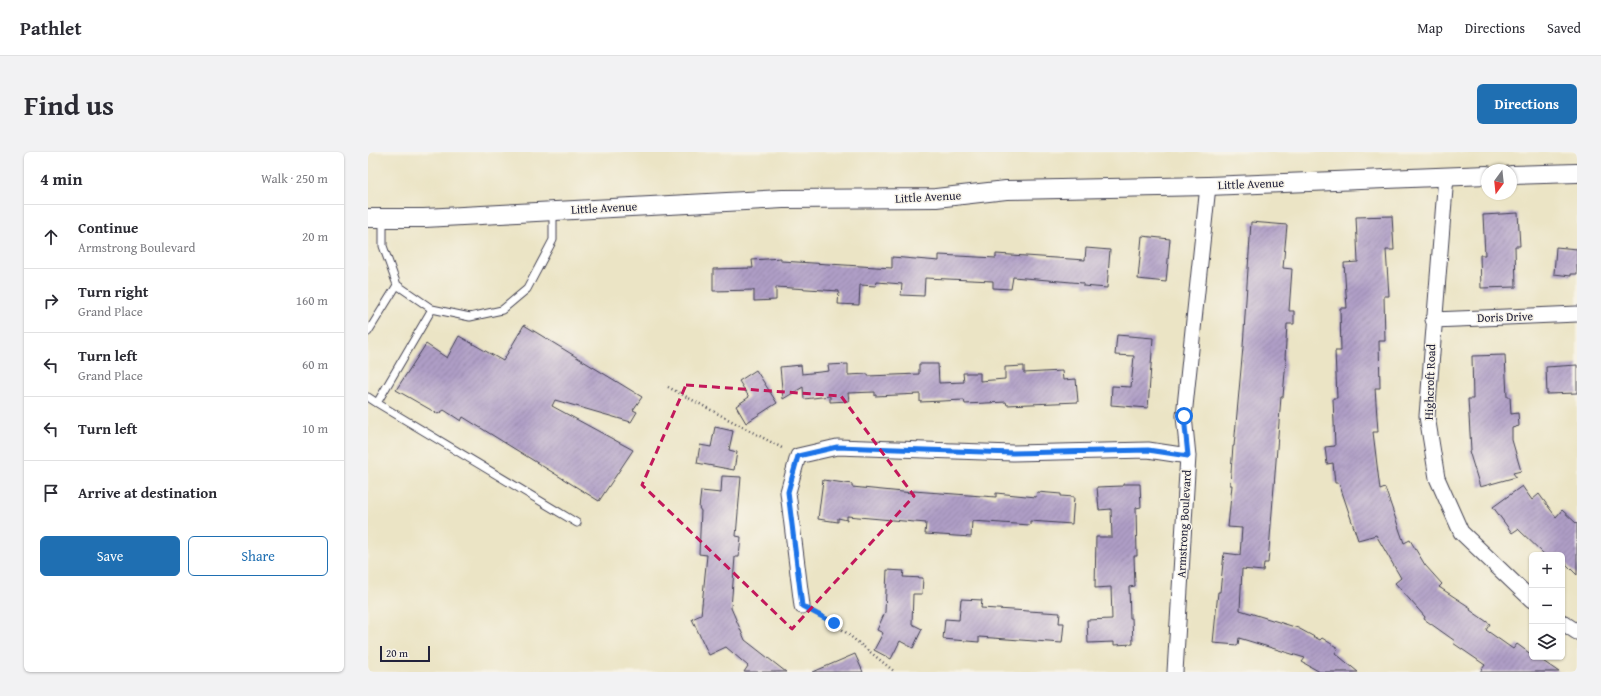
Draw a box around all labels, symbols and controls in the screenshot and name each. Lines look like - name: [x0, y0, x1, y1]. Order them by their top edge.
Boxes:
- text: Pathlet: [20, 14, 82, 42]
- text: Map: [1417, 18, 1443, 38]
- text: Directions: [1465, 18, 1525, 38]
- text: Saved: [1547, 18, 1581, 38]
- text: Find us: [24, 84, 114, 125]
- button: Directions: [1477, 84, 1577, 124]
- north arrow: [1481, 164, 1517, 200]
- text: 4 min: [40, 166, 82, 191]
- text: Walk · 250 m: [261, 169, 328, 188]
- street label: Little Avenue: [1218, 174, 1285, 193]
- street label: Little Avenue: [894, 186, 962, 207]
- street label: Little Avenue: [570, 197, 638, 218]
- text: Continue: [78, 217, 139, 238]
- icon: ahead: [40, 226, 62, 248]
- text: 20 m: [302, 227, 328, 246]
- text: Armstrong Boulevard: [78, 238, 195, 257]
- text: Turn right: [78, 281, 149, 302]
- icon: right: [40, 290, 62, 312]
- text: 160 m: [296, 291, 328, 310]
- text: Grand Place: [78, 302, 143, 321]
- street label: Doris Drive: [1477, 307, 1534, 326]
- street label: Highcroft Road: [1420, 343, 1439, 420]
- text: Turn left: [78, 345, 137, 366]
- icon: left: [40, 354, 62, 376]
- text: 60 m: [302, 355, 328, 374]
- text: Grand Place: [78, 366, 143, 385]
- route start: [1175, 407, 1193, 425]
- icon: left: [40, 418, 62, 440]
- text: Turn left: [78, 418, 137, 439]
- text: 10 m: [302, 419, 328, 438]
- street label: Armstrong Boulevard: [1172, 469, 1195, 579]
- icon: arrive: [40, 482, 62, 504]
- text: Arrive at destination: [78, 482, 217, 503]
- button: Save: [40, 536, 180, 576]
- button: Share: [188, 536, 328, 576]
- map controls: [1529, 552, 1565, 660]
- button: +: [1529, 552, 1565, 588]
- button: −: [1529, 588, 1565, 624]
- route end: [825, 614, 843, 632]
- button: layers: [1529, 624, 1565, 660]
- scale bar: [380, 644, 430, 663]
- text: 20 m: [386, 645, 408, 661]

